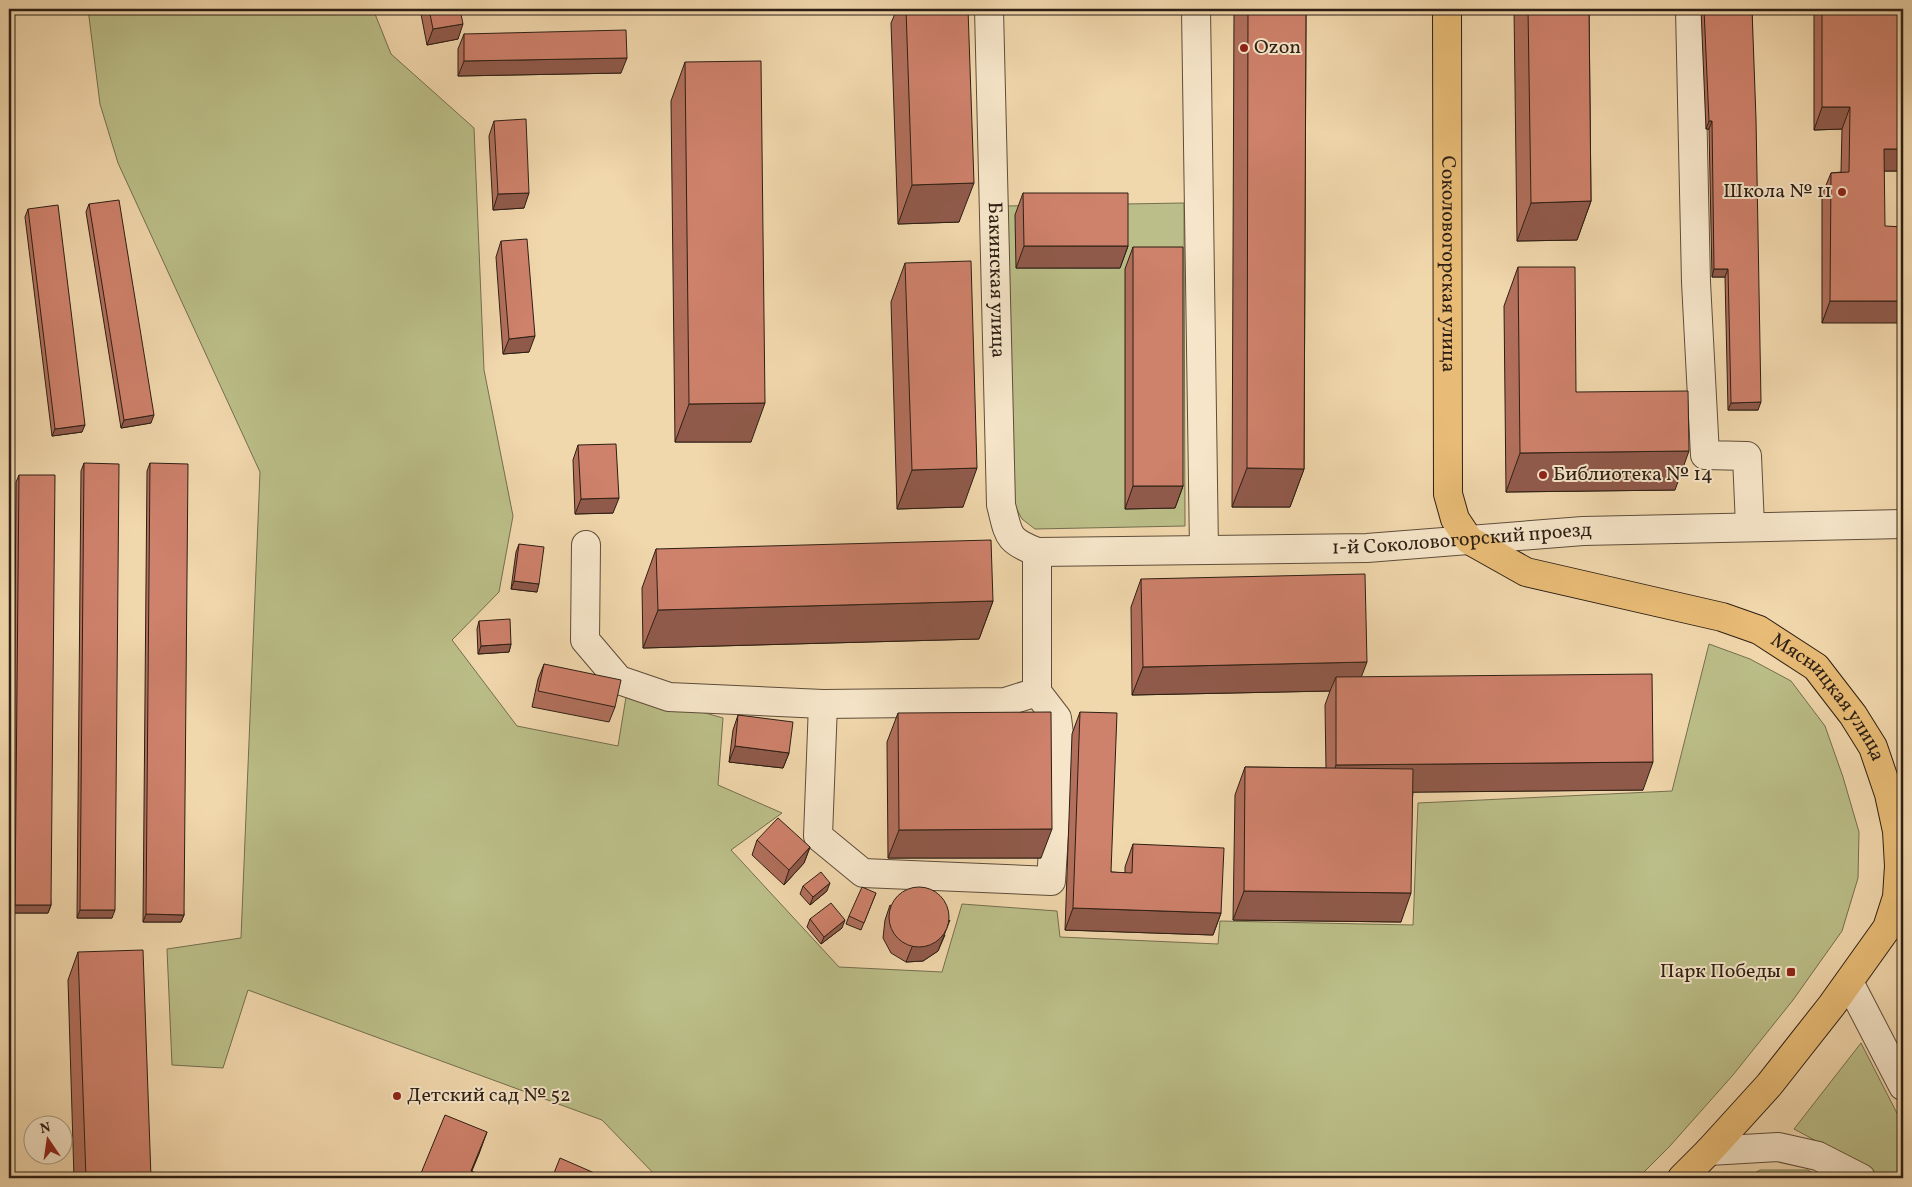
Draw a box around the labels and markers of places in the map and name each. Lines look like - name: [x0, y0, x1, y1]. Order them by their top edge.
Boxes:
- place label: Ozon: [1254, 34, 1301, 62]
- marker: Ozon: [1238, 42, 1250, 54]
- place label: Школа № 11: [1723, 178, 1832, 206]
- marker: Школа № 11: [1836, 186, 1848, 198]
- place label: Библиотека № 14: [1553, 461, 1713, 489]
- marker: Библиотека № 14: [1537, 469, 1549, 481]
- place label: Парк Победы: [1660, 958, 1781, 986]
- marker: Парк Победы: [1785, 966, 1797, 978]
- place label: Детский сад № 52: [407, 1082, 571, 1110]
- marker: Детский сад № 52: [391, 1090, 403, 1102]

